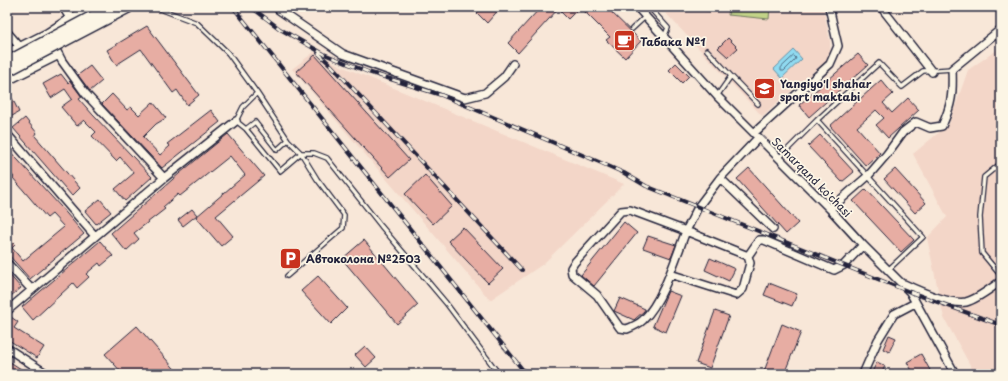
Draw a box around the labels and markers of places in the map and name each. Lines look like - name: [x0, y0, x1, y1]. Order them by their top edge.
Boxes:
- cafe icon: Табака №1: [611, 28, 637, 54]
- place label: Табака №1: [640, 33, 705, 50]
- place label: Yangiyo'l shahar sport maktabi: [780, 75, 872, 105]
- school or university icon: Yangiyo'l shahar sport maktabi: [752, 76, 778, 102]
- parking icon: Автоколона №2503: [278, 245, 304, 271]
- place label: Автоколона №2503: [306, 250, 421, 267]

